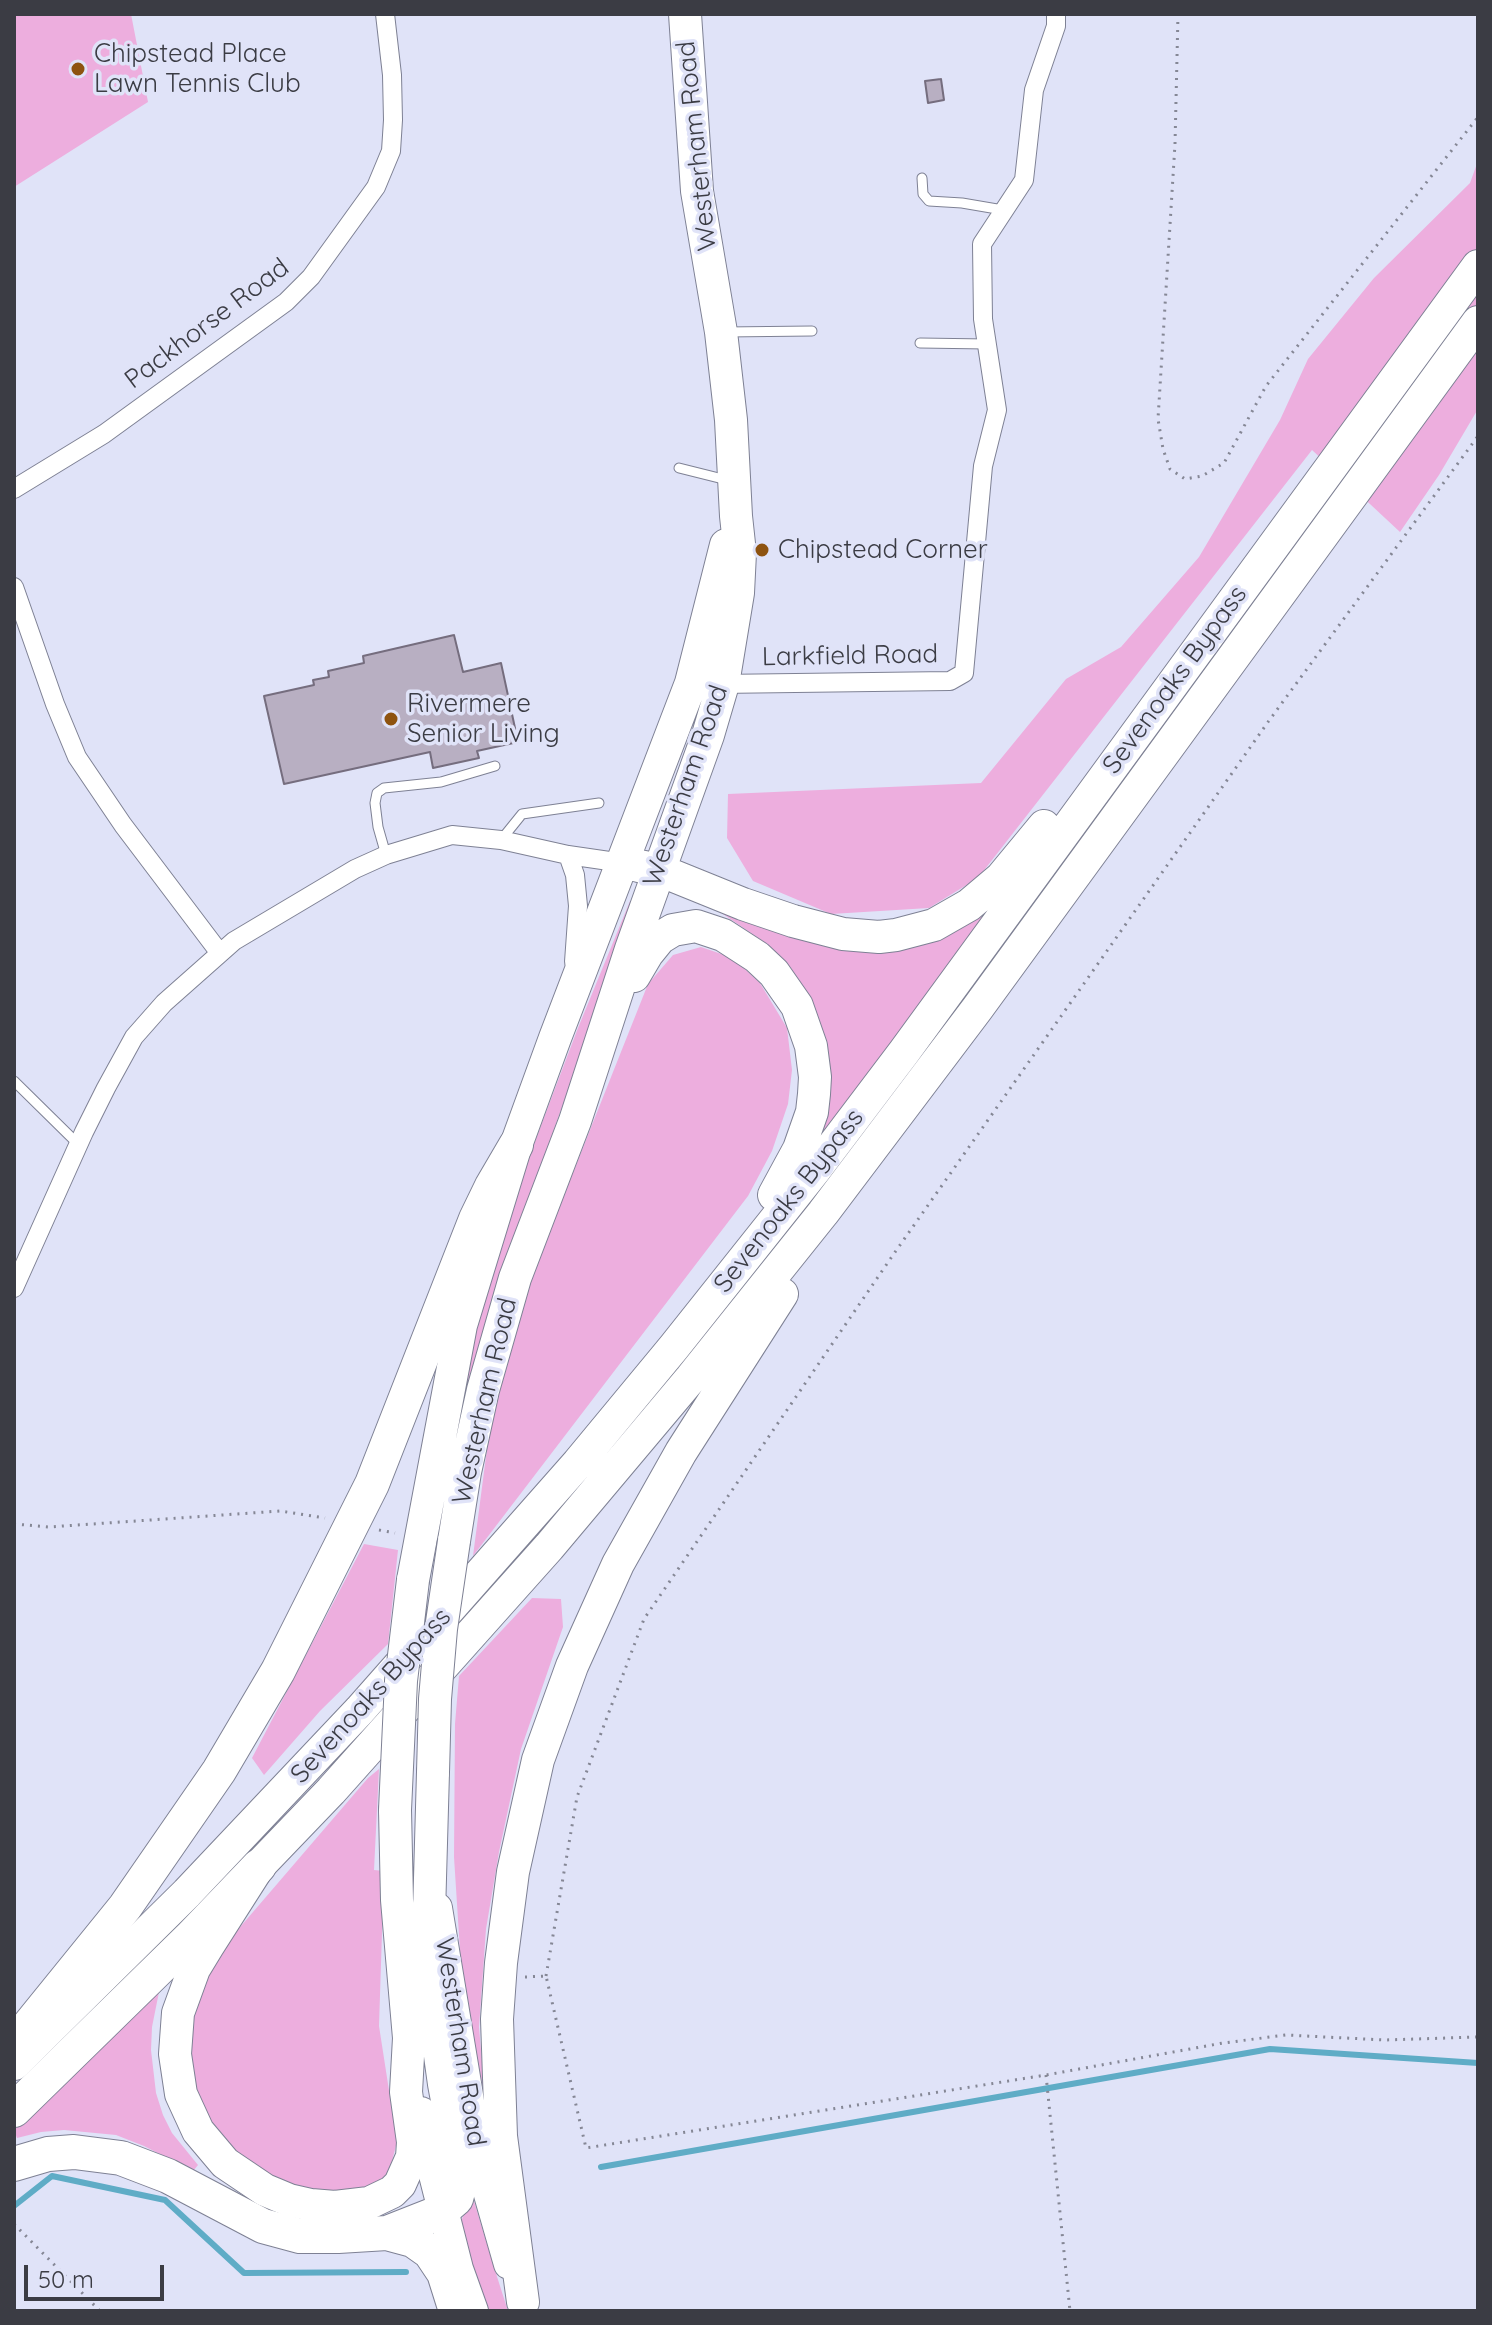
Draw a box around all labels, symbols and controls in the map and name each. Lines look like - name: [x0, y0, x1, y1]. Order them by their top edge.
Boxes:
- place label: Chipstead Place Lawn Tennis Club: [94, 38, 301, 100]
- street label: Westerham Road: [670, 40, 724, 252]
- marker: Chipstead Place Lawn Tennis Club: [69, 60, 87, 78]
- street label: Packhorse Road: [119, 252, 295, 396]
- place label: Chipstead Corner: [778, 534, 988, 566]
- marker: Chipstead Corner: [753, 541, 771, 559]
- street label: Sevenoaks Bypass: [1096, 580, 1254, 780]
- street label: Larkfield Road: [762, 639, 938, 673]
- street label: Westerham Road: [637, 681, 735, 891]
- place label: Rivermere Senior Living: [407, 688, 560, 750]
- marker: Rivermere Senior Living: [382, 710, 400, 728]
- street label: Sevenoaks Bypass: [708, 1103, 870, 1299]
- street label: Westerham Road: [446, 1295, 524, 1507]
- street label: Sevenoaks Bypass: [284, 1602, 458, 1790]
- street label: Westerham Road: [428, 1935, 492, 2149]
- scale bar: [28, 2249, 168, 2299]
- text: 50 m: [38, 2264, 94, 2294]

